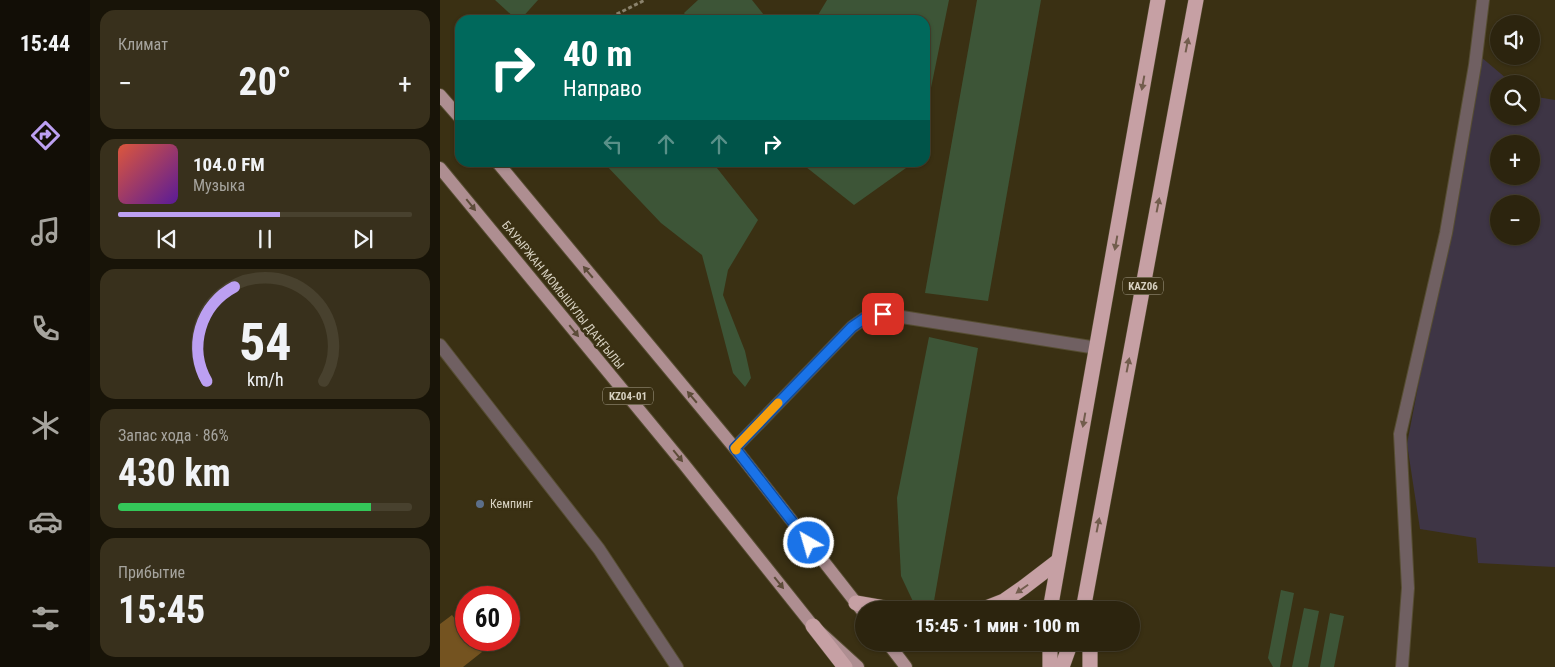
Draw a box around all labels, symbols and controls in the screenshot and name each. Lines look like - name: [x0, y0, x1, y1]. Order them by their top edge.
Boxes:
- map controls: [1490, 15, 1540, 245]
- button: sound: [1490, 15, 1540, 65]
- text: 15:44: [20, 31, 70, 56]
- text: 40 m: [563, 34, 632, 75]
- text: Климат: [118, 35, 168, 54]
- icon: right: [480, 35, 545, 100]
- one-way arrow: [1184, 37, 1192, 53]
- text: 20°: [238, 60, 292, 104]
- text: −: [118, 67, 132, 100]
- text: +: [398, 67, 412, 100]
- one-way arrow: [1139, 75, 1147, 91]
- button: search: [1490, 75, 1540, 125]
- text: Направо: [563, 76, 642, 101]
- icon: directions: [28, 118, 63, 153]
- icon: left: [599, 130, 627, 158]
- icon: ahead: [652, 130, 680, 158]
- icon: ahead: [705, 130, 733, 158]
- icon: right: [758, 130, 786, 158]
- button: +: [1490, 135, 1540, 185]
- text: 104.0 FM: [193, 153, 265, 176]
- text: Музыка: [193, 176, 245, 195]
- button: −: [1490, 195, 1540, 245]
- one-way arrow: [1154, 197, 1162, 213]
- one-way arrow: [465, 199, 477, 211]
- icon: music: [28, 214, 63, 249]
- street label: БАУЫРЖАН МОМЫШҰЛЫ ДАҢҒЫЛЫ: [499, 218, 627, 372]
- icon: previous: [153, 225, 181, 253]
- icon: pause: [251, 225, 279, 253]
- icon: next: [349, 225, 377, 253]
- one-way arrow: [1111, 235, 1119, 251]
- one-way arrow: [583, 266, 594, 278]
- road number: KАZ06: [1123, 278, 1163, 294]
- pin: [862, 293, 904, 335]
- icon: arrive: [869, 300, 897, 328]
- icon: phone: [28, 311, 63, 346]
- text: 54: [239, 312, 291, 373]
- one-way arrow: [569, 324, 580, 337]
- one-way arrow: [1125, 356, 1133, 372]
- text: km/h: [247, 369, 283, 390]
- road number: KZ04-01: [603, 388, 653, 404]
- one-way arrow: [686, 391, 698, 403]
- icon: climate: [28, 408, 63, 443]
- one-way arrow: [1079, 412, 1087, 428]
- text: Запас хода · 86%: [118, 426, 229, 445]
- one-way arrow: [672, 450, 683, 463]
- text: 430 km: [118, 451, 231, 495]
- place label: Кемпинг: [490, 497, 533, 511]
- marker: Кемпинг: [474, 498, 486, 510]
- icon: car: [28, 504, 63, 539]
- position arrow: [782, 516, 834, 568]
- one-way arrow: [1095, 516, 1103, 532]
- text: Прибытие: [118, 563, 185, 582]
- one-way arrow: [773, 576, 784, 589]
- one-way arrow: [1015, 584, 1029, 594]
- speed limit sign: 60: [455, 586, 520, 651]
- text: 15:45: [118, 588, 205, 632]
- icon: filters: [28, 601, 63, 636]
- text: 15:45 · 1 мин · 100 m: [915, 614, 1080, 637]

